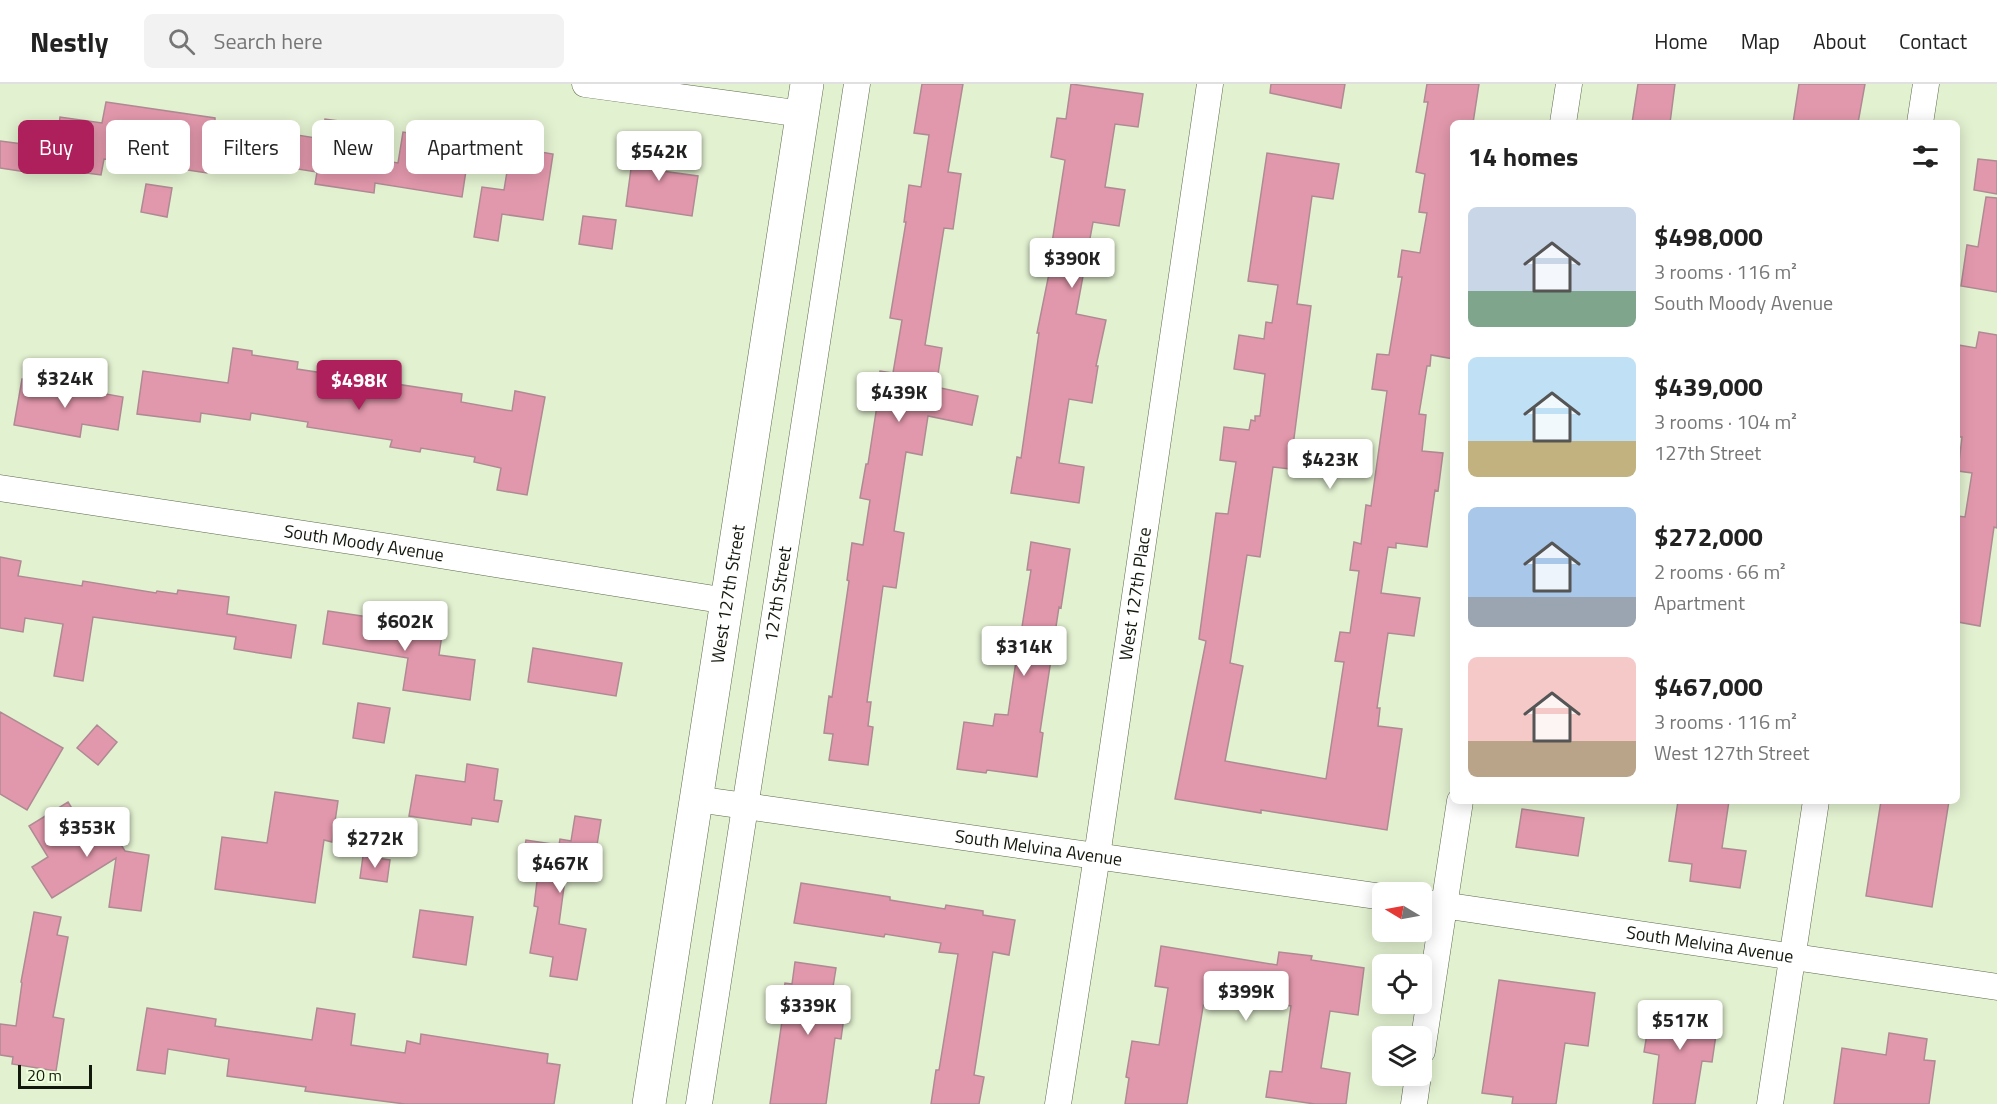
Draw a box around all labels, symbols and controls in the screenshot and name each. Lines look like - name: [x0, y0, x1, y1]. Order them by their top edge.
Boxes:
- search box: [144, 14, 564, 68]
- text: Nestly: [30, 20, 108, 63]
- text: Search here: [213, 24, 323, 58]
- icon: search: [165, 25, 198, 58]
- text: Home: [1654, 25, 1708, 57]
- text: Map: [1741, 25, 1780, 57]
- text: About: [1813, 25, 1866, 57]
- text: Contact: [1899, 25, 1967, 57]
- chip: Buy: [18, 120, 94, 174]
- chip: Rent: [106, 120, 190, 174]
- chip: Filters: [202, 120, 300, 174]
- chip: New: [312, 120, 394, 174]
- chip: Apartment: [406, 120, 544, 174]
- pin: $542K: [617, 131, 701, 182]
- text: $542K: [631, 135, 687, 166]
- text: 14 homes: [1468, 137, 1578, 176]
- icon: filters: [1909, 140, 1942, 173]
- text: $498,000: [1654, 217, 1763, 256]
- icon: home: [1516, 231, 1588, 303]
- pin: $390K: [1030, 238, 1114, 289]
- text: $390K: [1044, 242, 1100, 273]
- text: 3 rooms · 116 m²: [1654, 256, 1797, 287]
- text: South Moody Avenue: [1654, 287, 1833, 318]
- pin: $324K: [23, 358, 107, 409]
- pin: $498K: [317, 360, 401, 411]
- text: $324K: [37, 362, 93, 393]
- text: $498K: [331, 364, 387, 395]
- text: $439,000: [1654, 367, 1763, 406]
- pin: $439K: [857, 372, 941, 423]
- text: $439K: [871, 376, 927, 407]
- icon: home: [1516, 381, 1588, 453]
- text: 3 rooms · 104 m²: [1654, 406, 1797, 437]
- text: 127th Street: [1654, 437, 1761, 468]
- pin: $423K: [1288, 439, 1372, 490]
- text: $423K: [1302, 443, 1358, 474]
- street label: South Moody Avenue: [282, 517, 446, 568]
- text: $272,000: [1654, 517, 1763, 556]
- street label: West 127th Street: [703, 522, 752, 665]
- street label: West 127th Place: [1112, 525, 1158, 662]
- icon: home: [1516, 531, 1588, 603]
- street label: 127th Street: [757, 543, 798, 644]
- text: 2 rooms · 66 m²: [1654, 556, 1786, 587]
- text: Apartment: [1654, 587, 1745, 618]
- pin: $602K: [363, 601, 447, 652]
- text: $602K: [377, 605, 433, 636]
- pin: $314K: [982, 626, 1066, 677]
- text: $314K: [996, 630, 1052, 661]
- text: $467,000: [1654, 667, 1763, 706]
- icon: home: [1516, 681, 1588, 753]
- text: 3 rooms · 116 m²: [1654, 706, 1797, 737]
- text: West 127th Street: [1654, 737, 1809, 768]
- pin: $353K: [45, 807, 129, 858]
- text: $353K: [59, 811, 115, 842]
- pin: $272K: [333, 818, 417, 869]
- text: $272K: [347, 822, 403, 853]
- street label: South Melvina Avenue: [953, 822, 1124, 873]
- pin: $467K: [518, 843, 602, 894]
- text: $467K: [532, 847, 588, 878]
- north arrow: [1372, 882, 1432, 942]
- map controls: [1372, 882, 1432, 1086]
- street label: South Melvina Avenue: [1625, 918, 1795, 970]
- button: locate: [1372, 954, 1432, 1014]
- pin: $399K: [1204, 971, 1288, 1022]
- text: $399K: [1218, 975, 1274, 1006]
- pin: $339K: [766, 985, 850, 1036]
- text: $339K: [780, 989, 836, 1020]
- pin: $517K: [1638, 1000, 1722, 1051]
- text: $517K: [1652, 1004, 1708, 1035]
- button: layers: [1372, 1026, 1432, 1086]
- scale bar: [18, 1062, 92, 1090]
- text: 20 m: [27, 1063, 62, 1087]

